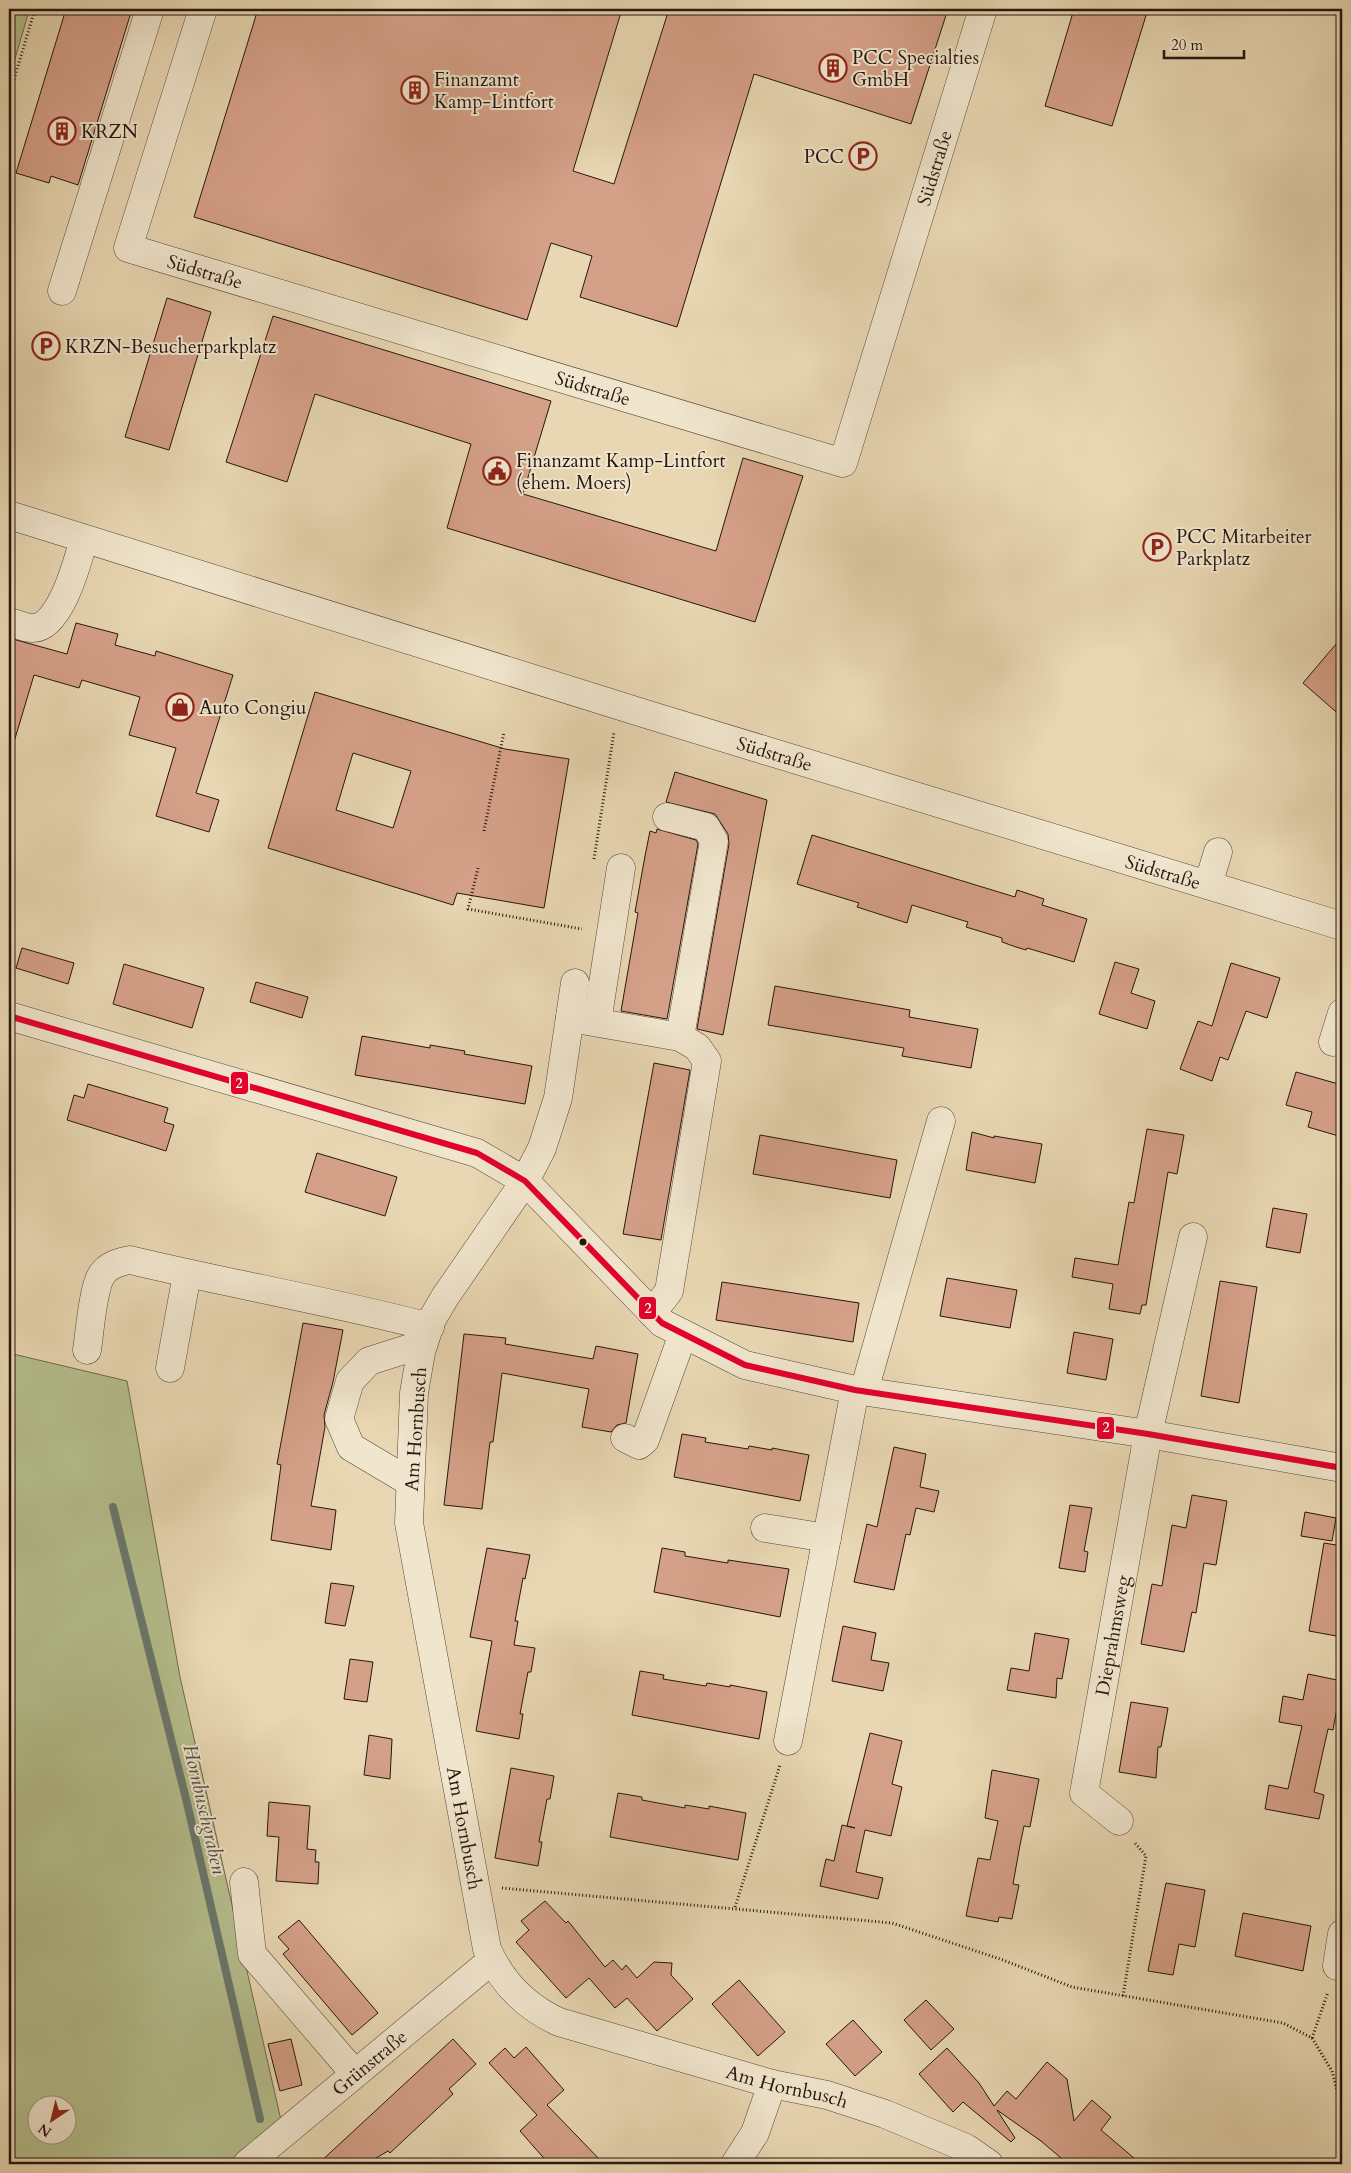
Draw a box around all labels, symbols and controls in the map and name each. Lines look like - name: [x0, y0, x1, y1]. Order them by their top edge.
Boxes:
- scale bar: [1164, 28, 1244, 60]
- text: 20 m: [1171, 35, 1203, 55]
- place label: PCC Specialties GmbH: [852, 45, 979, 93]
- building icon: PCC Specialties GmbH: [818, 53, 848, 83]
- place label: Finanzamt Kamp-Lintfort: [434, 67, 554, 115]
- building icon: Finanzamt Kamp-Lintfort: [400, 75, 430, 105]
- building icon: KRZN: [47, 116, 77, 146]
- place label: KRZN: [81, 119, 138, 145]
- street label: Südstraße: [911, 127, 959, 209]
- parking icon: PCC: [848, 141, 878, 171]
- place label: PCC: [804, 144, 844, 170]
- street label: Südstraße: [164, 249, 246, 296]
- parking icon: KRZN-Besucherparkplatz: [31, 331, 61, 361]
- place label: KRZN-Besucherparkplatz: [65, 334, 277, 360]
- street label: Südstraße: [552, 365, 634, 412]
- place label: Finanzamt Kamp-Lintfort (ehem. Moers): [516, 448, 725, 496]
- public building icon: Finanzamt Kamp-Lintfort (ehem. Moers): [482, 456, 512, 486]
- place label: PCC Mitarbeiter Parkplatz: [1176, 524, 1312, 572]
- parking icon: PCC Mitarbeiter Parkplatz: [1142, 532, 1172, 562]
- shop icon: Auto Congiu: [165, 692, 195, 722]
- place label: Auto Congiu: [199, 695, 306, 721]
- street label: Südstraße: [734, 731, 815, 778]
- street label: Südstraße: [1122, 849, 1204, 896]
- line badge: 2: [230, 1071, 249, 1095]
- text: 2: [235, 1074, 243, 1093]
- unlabelled marker: [578, 1237, 588, 1247]
- line badge: 2: [638, 1296, 657, 1320]
- text: 2: [644, 1299, 652, 1318]
- street label: Am Hornbusch: [399, 1365, 433, 1492]
- line badge: 2: [1096, 1416, 1115, 1440]
- text: 2: [1102, 1418, 1110, 1437]
- street label: Dieprahmsweg: [1090, 1573, 1137, 1698]
- water label: Hornbuschgraben: [176, 1742, 233, 1877]
- street label: Am Hornbusch: [440, 1765, 488, 1893]
- street label: Grünstraße: [327, 2024, 413, 2102]
- street label: Am Hornbusch: [723, 2059, 852, 2115]
- north arrow: [28, 2096, 78, 2146]
- text: N: [34, 2119, 55, 2142]

